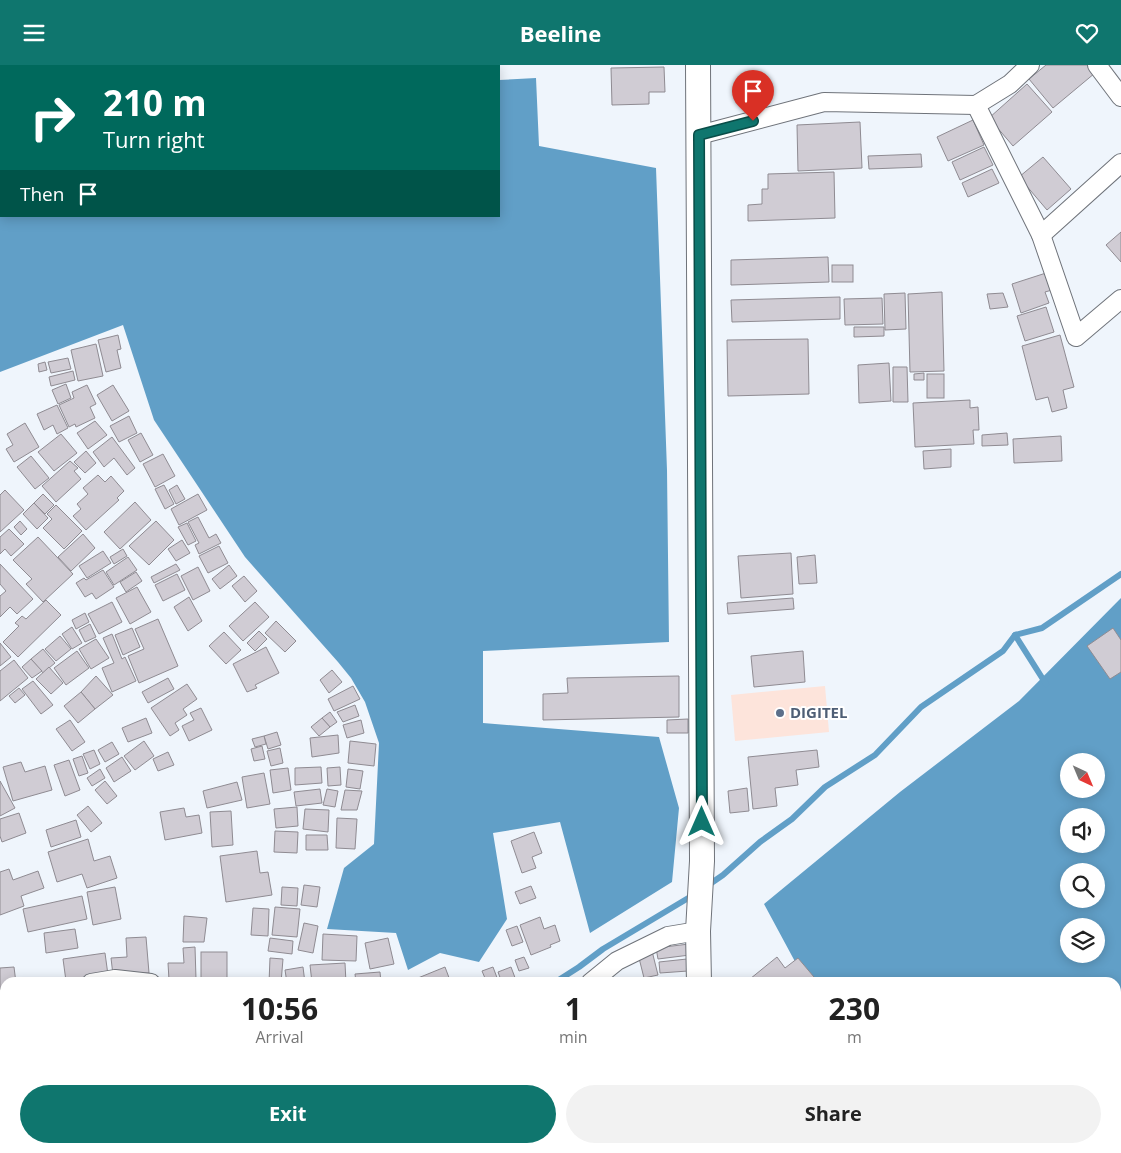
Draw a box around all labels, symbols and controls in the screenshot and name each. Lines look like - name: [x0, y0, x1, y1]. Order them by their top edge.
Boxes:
- text: Beeline: [520, 18, 601, 48]
- icon: menu: [20, 19, 48, 47]
- icon: heart: [1073, 19, 1101, 47]
- pin: [732, 70, 774, 121]
- icon: arrive: [739, 77, 767, 105]
- text: 210 m: [103, 79, 207, 126]
- icon: right: [20, 85, 85, 150]
- text: Turn right: [103, 124, 205, 154]
- icon: arrive: [74, 180, 102, 208]
- text: Then: [20, 181, 64, 207]
- place label: DIGITEL: [790, 702, 847, 722]
- marker: DIGITEL: [774, 707, 786, 719]
- north arrow: [1060, 753, 1105, 797]
- map controls: [1060, 753, 1105, 963]
- position arrow: [675, 795, 727, 847]
- button: sound: [1060, 808, 1105, 853]
- button: search: [1060, 863, 1105, 908]
- button: layers: [1060, 918, 1105, 963]
- text: 10:56: [241, 988, 318, 1029]
- text: 1: [565, 988, 582, 1029]
- text: 230: [829, 988, 880, 1029]
- text: Arrival: [255, 1026, 304, 1048]
- text: min: [559, 1026, 588, 1048]
- text: m: [847, 1026, 862, 1048]
- button: Exit: [20, 1085, 556, 1143]
- button: Share: [566, 1085, 1101, 1143]

